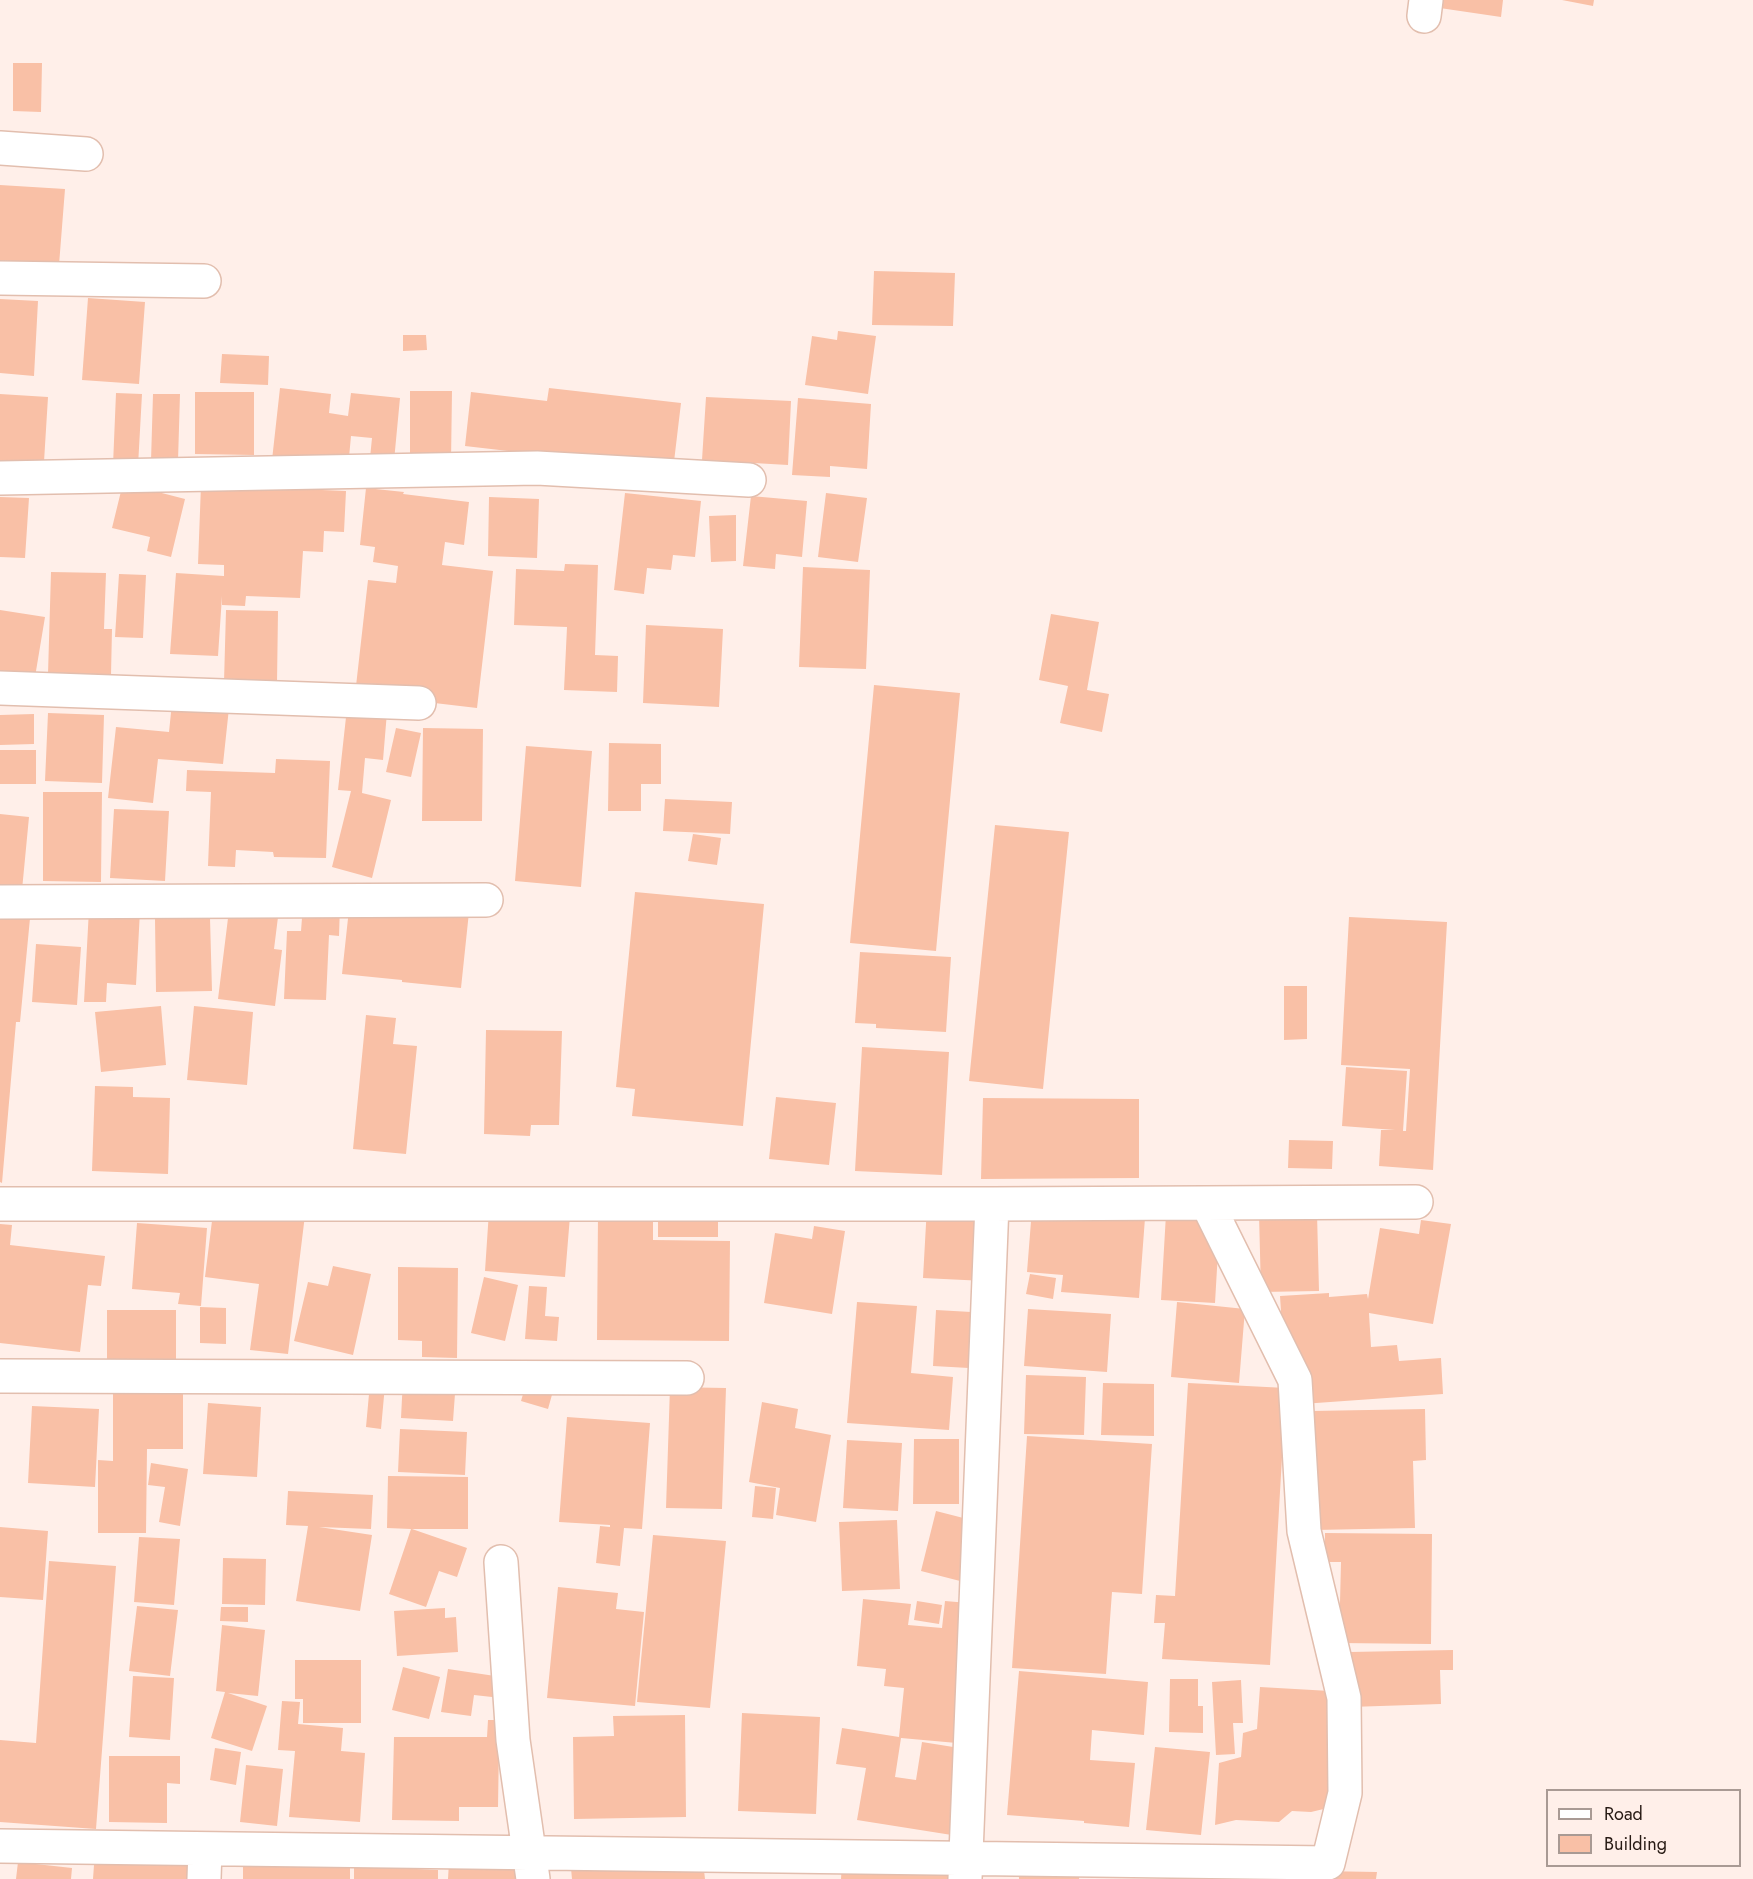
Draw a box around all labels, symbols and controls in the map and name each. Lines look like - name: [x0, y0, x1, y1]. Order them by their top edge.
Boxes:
- legend: [1546, 1789, 1741, 1867]
- text: Road: [1604, 1801, 1643, 1827]
- text: Building: [1604, 1831, 1667, 1857]

